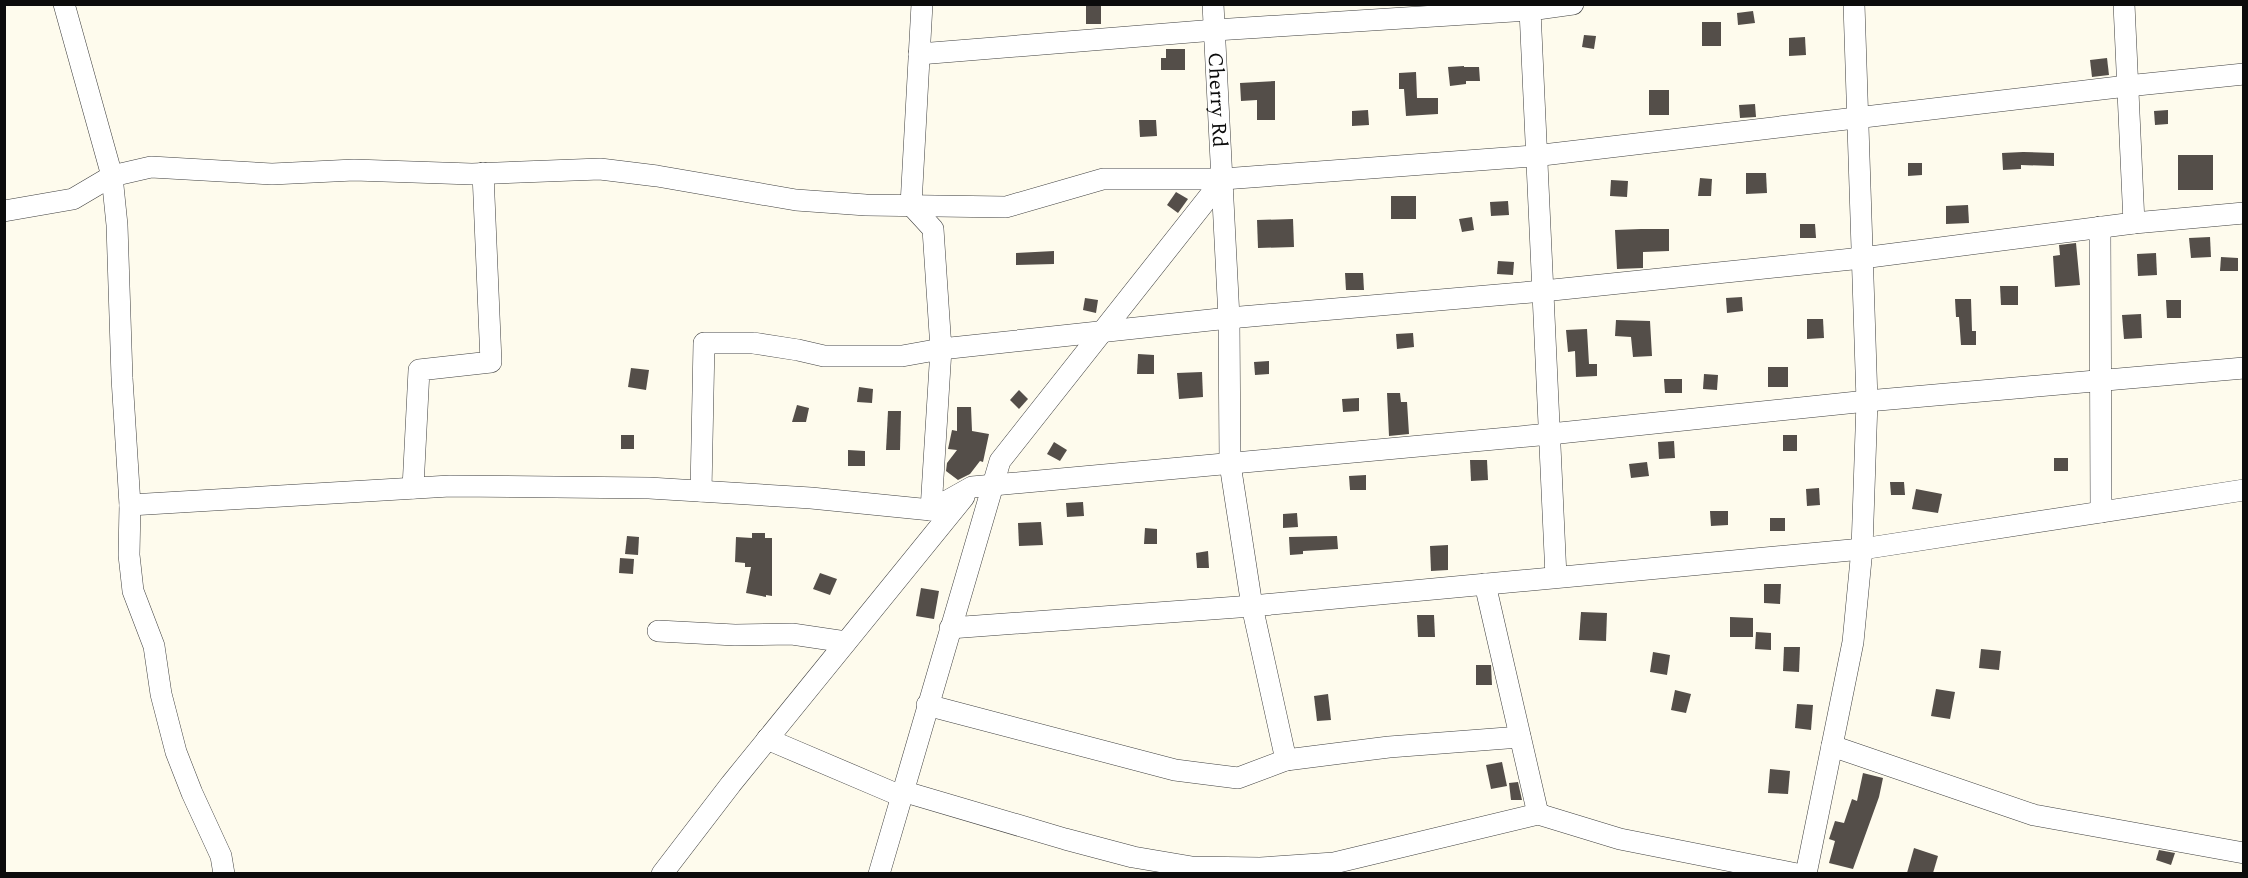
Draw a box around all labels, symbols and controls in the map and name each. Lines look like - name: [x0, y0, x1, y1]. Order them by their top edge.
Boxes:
- street label: Cherry Rd: [1198, 52, 1235, 148]

